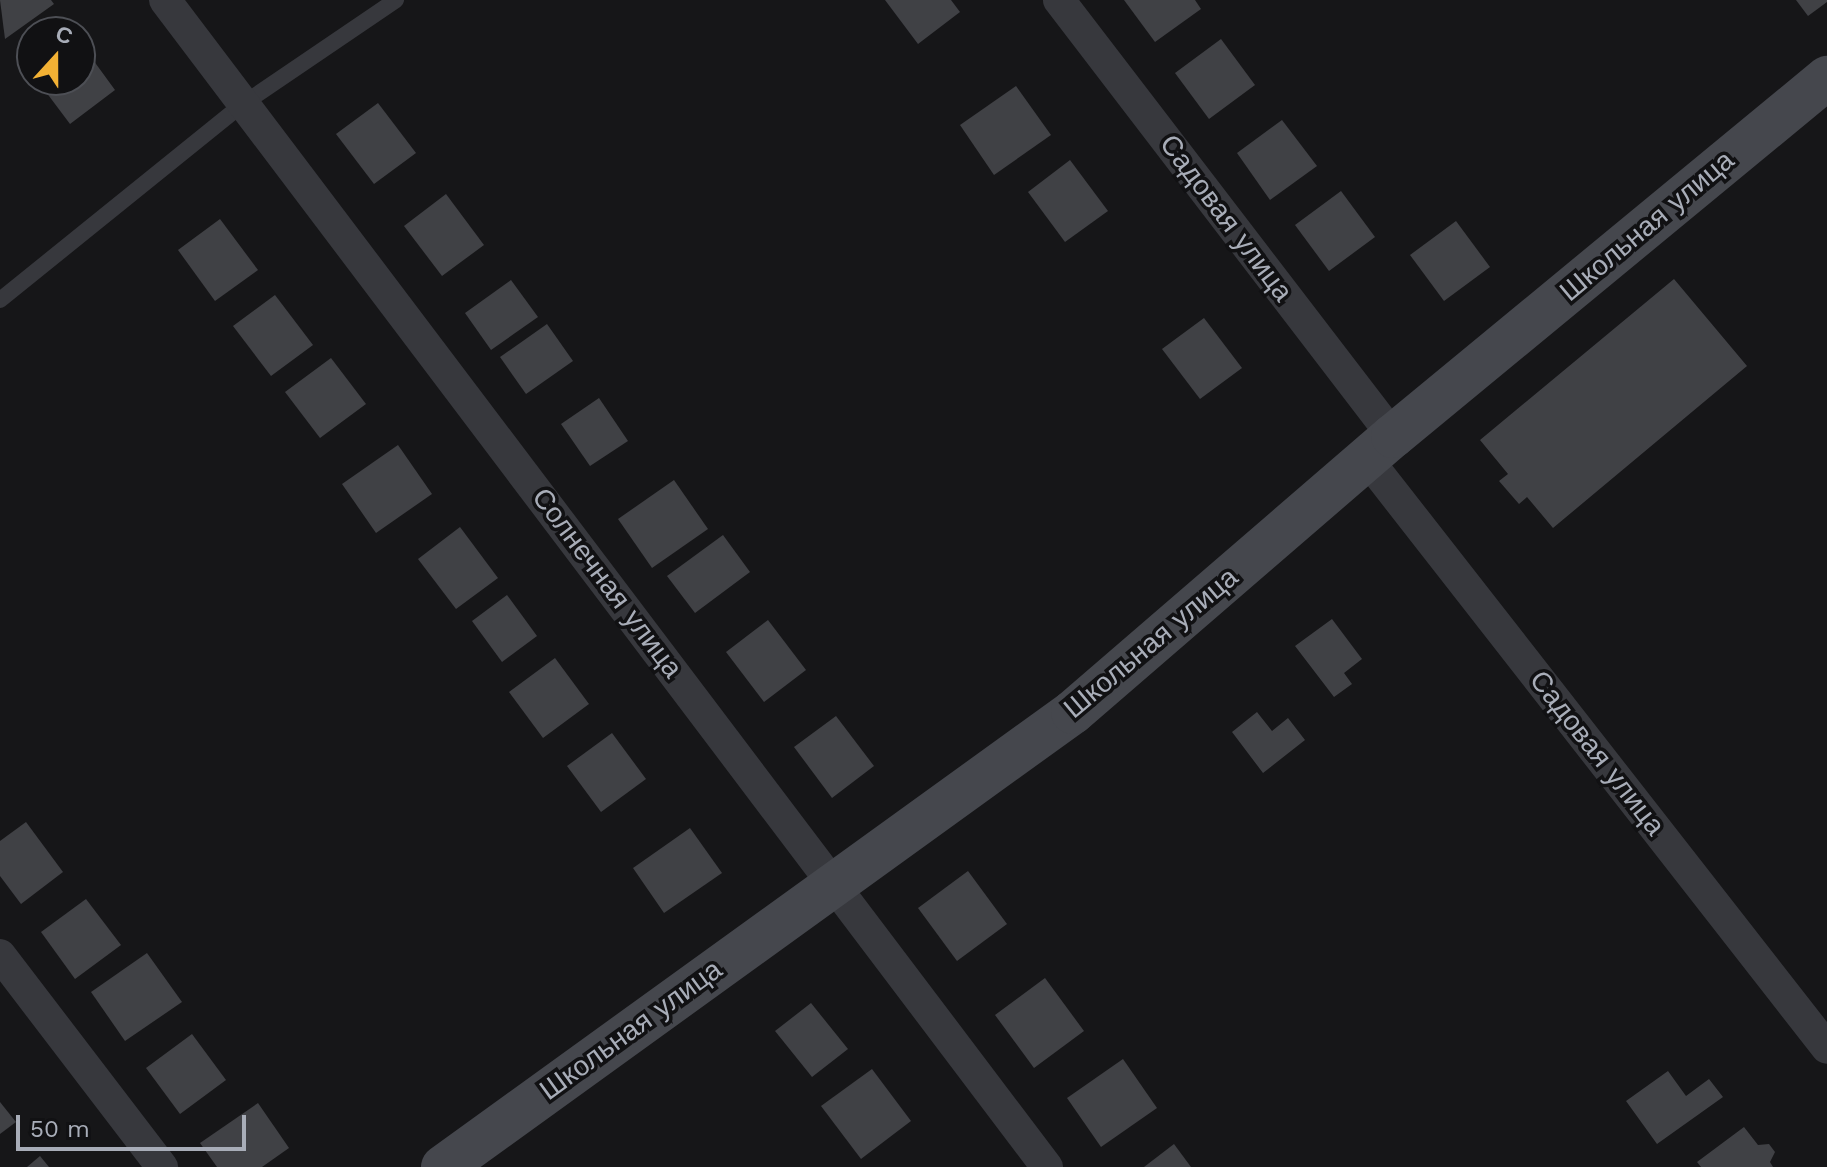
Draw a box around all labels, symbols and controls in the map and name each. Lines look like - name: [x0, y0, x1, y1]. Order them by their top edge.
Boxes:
- north arrow: [16, 16, 96, 96]
- text: С: [52, 20, 76, 50]
- street label: Садовая улица: [1152, 128, 1300, 308]
- street label: Школьная улица: [1553, 143, 1741, 309]
- street label: Солнечная улица: [525, 481, 689, 685]
- street label: Школьная улица: [1057, 560, 1245, 726]
- street label: Садовая улица: [1522, 664, 1672, 842]
- street label: Школьная улица: [533, 953, 729, 1107]
- scale bar: [20, 1099, 250, 1149]
- text: 50 m: [30, 1115, 90, 1143]

